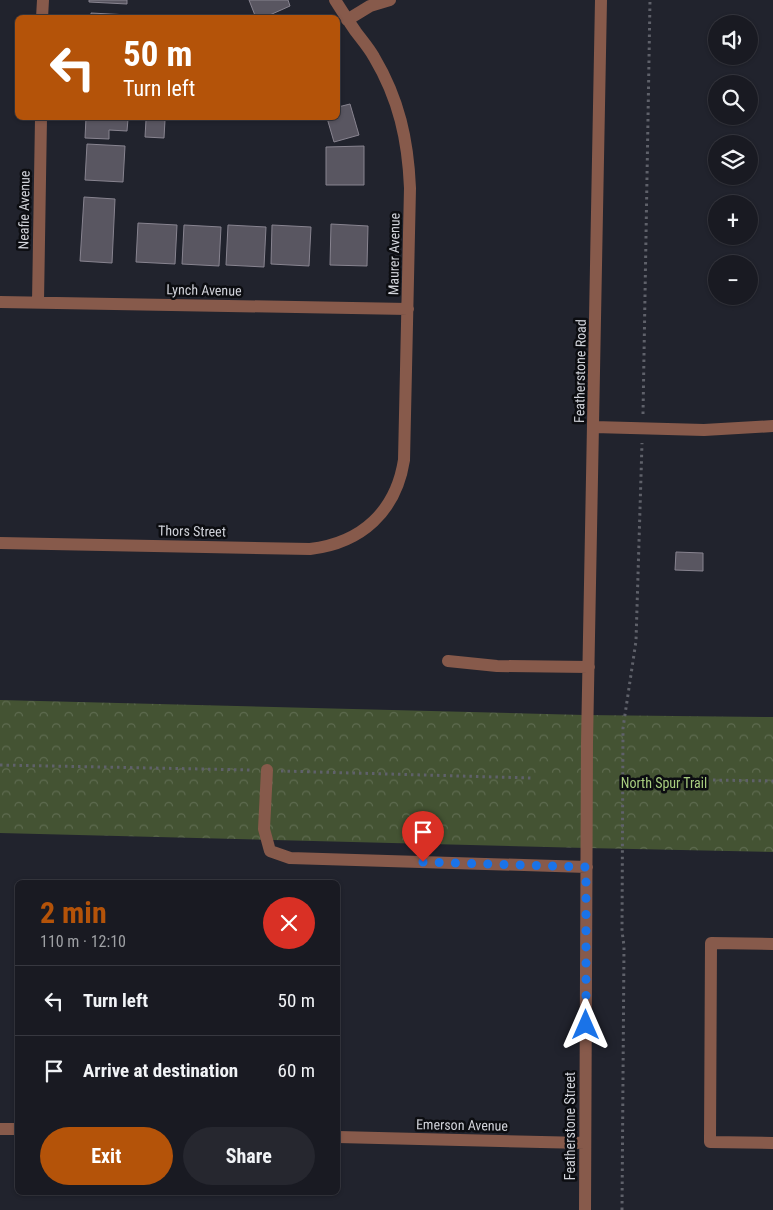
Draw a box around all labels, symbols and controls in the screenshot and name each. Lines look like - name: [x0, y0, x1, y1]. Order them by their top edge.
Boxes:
- map controls: [708, 15, 758, 305]
- button: sound: [708, 15, 758, 65]
- text: 50 m: [123, 34, 192, 75]
- icon: left: [40, 35, 105, 100]
- button: search: [708, 75, 758, 125]
- text: Turn left: [123, 76, 195, 101]
- button: layers: [708, 135, 758, 185]
- street label: Neafie Avenue: [15, 170, 33, 250]
- button: +: [708, 195, 758, 245]
- street label: Maurer Avenue: [385, 212, 403, 295]
- button: −: [708, 255, 758, 305]
- street label: Lynch Avenue: [166, 281, 242, 299]
- street label: Featherstone Road: [571, 319, 589, 423]
- street label: Thors Street: [158, 522, 226, 540]
- park label: North Spur Trail: [621, 775, 707, 791]
- pin: [402, 811, 444, 862]
- icon: arrive: [409, 818, 437, 846]
- text: 2 min: [40, 895, 107, 930]
- button: close: [263, 897, 315, 949]
- text: 110 m · 12:10: [40, 932, 126, 951]
- icon: left: [40, 987, 68, 1015]
- text: Turn left: [83, 989, 148, 1012]
- text: 50 m: [278, 989, 315, 1012]
- position arrow: [559, 998, 611, 1050]
- icon: arrive: [40, 1057, 68, 1085]
- text: Arrive at destination: [83, 1059, 238, 1082]
- text: 60 m: [278, 1059, 315, 1082]
- street label: Featherstone Street: [562, 1072, 578, 1180]
- street label: Emerson Avenue: [416, 1116, 509, 1134]
- button: Exit: [40, 1127, 173, 1185]
- button: Share: [183, 1127, 315, 1185]

